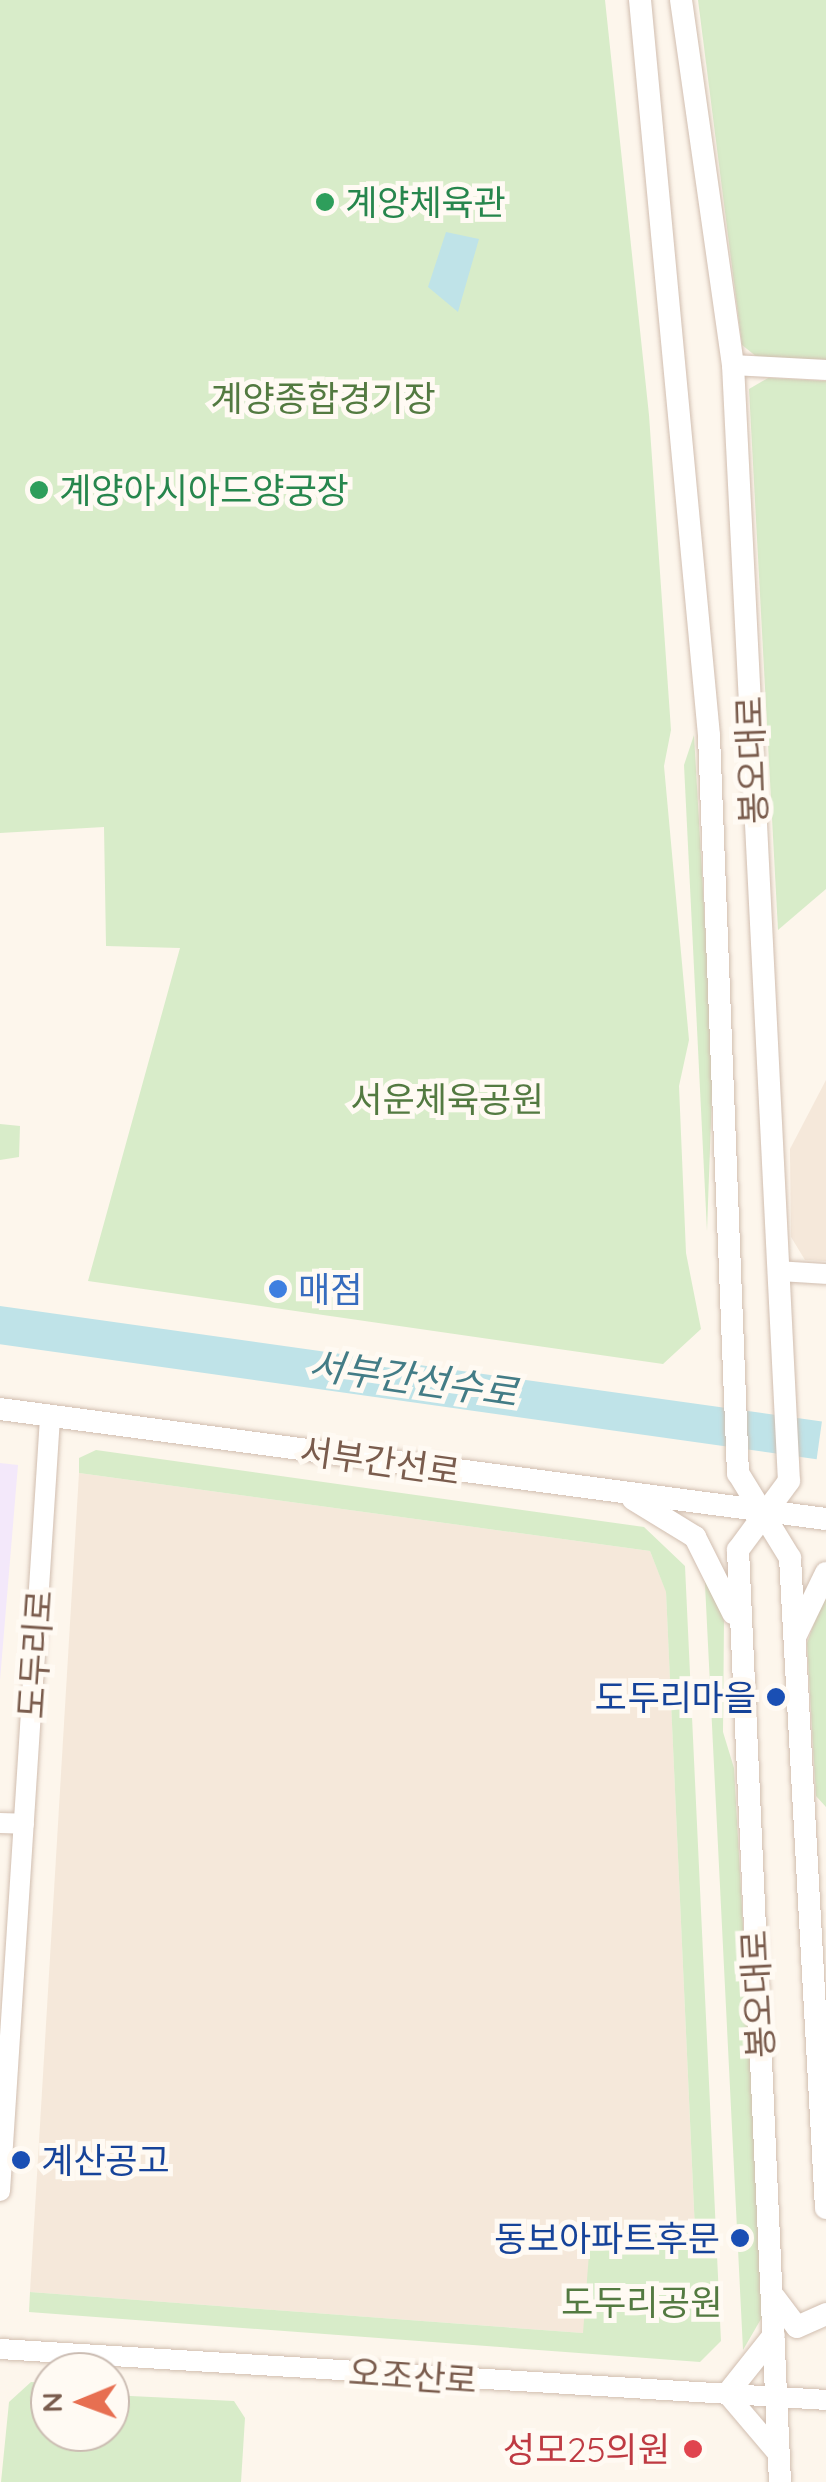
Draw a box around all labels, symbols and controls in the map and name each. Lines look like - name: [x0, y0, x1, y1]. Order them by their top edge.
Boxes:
- place label: 계양체육관: [345, 181, 506, 223]
- marker: 계양체육관: [314, 191, 336, 213]
- park label: 계양종합경기장: [210, 377, 436, 419]
- place label: 계양아시아드양궁장: [59, 469, 349, 511]
- marker: 계양아시아드양궁장: [28, 479, 50, 501]
- street label: 봉오대로: [728, 695, 774, 825]
- park label: 서운체육공원: [350, 1078, 544, 1120]
- place label: 매점: [298, 1268, 362, 1310]
- marker: 매점: [267, 1278, 289, 1300]
- water label: 서부간선수로: [306, 1342, 520, 1416]
- street label: 서부간선로: [297, 1429, 463, 1493]
- street label: 도두리로: [10, 1588, 60, 1720]
- place label: 도두리마을: [595, 1676, 756, 1718]
- marker: 도두리마을: [765, 1686, 787, 1708]
- street label: 봉오대로: [733, 1929, 781, 2059]
- place label: 계산공고: [41, 2139, 170, 2181]
- marker: 계산공고: [10, 2149, 32, 2171]
- place label: 동보아파트후문: [495, 2217, 720, 2259]
- marker: 동보아파트후문: [729, 2227, 751, 2249]
- park label: 도두리공원: [562, 2281, 722, 2323]
- street label: 오조산로: [347, 2351, 479, 2401]
- north arrow: [30, 2352, 130, 2452]
- text: N: [34, 2392, 69, 2413]
- place label: 성모25의원: [503, 2428, 670, 2470]
- marker: 성모25의원: [680, 2436, 706, 2462]

